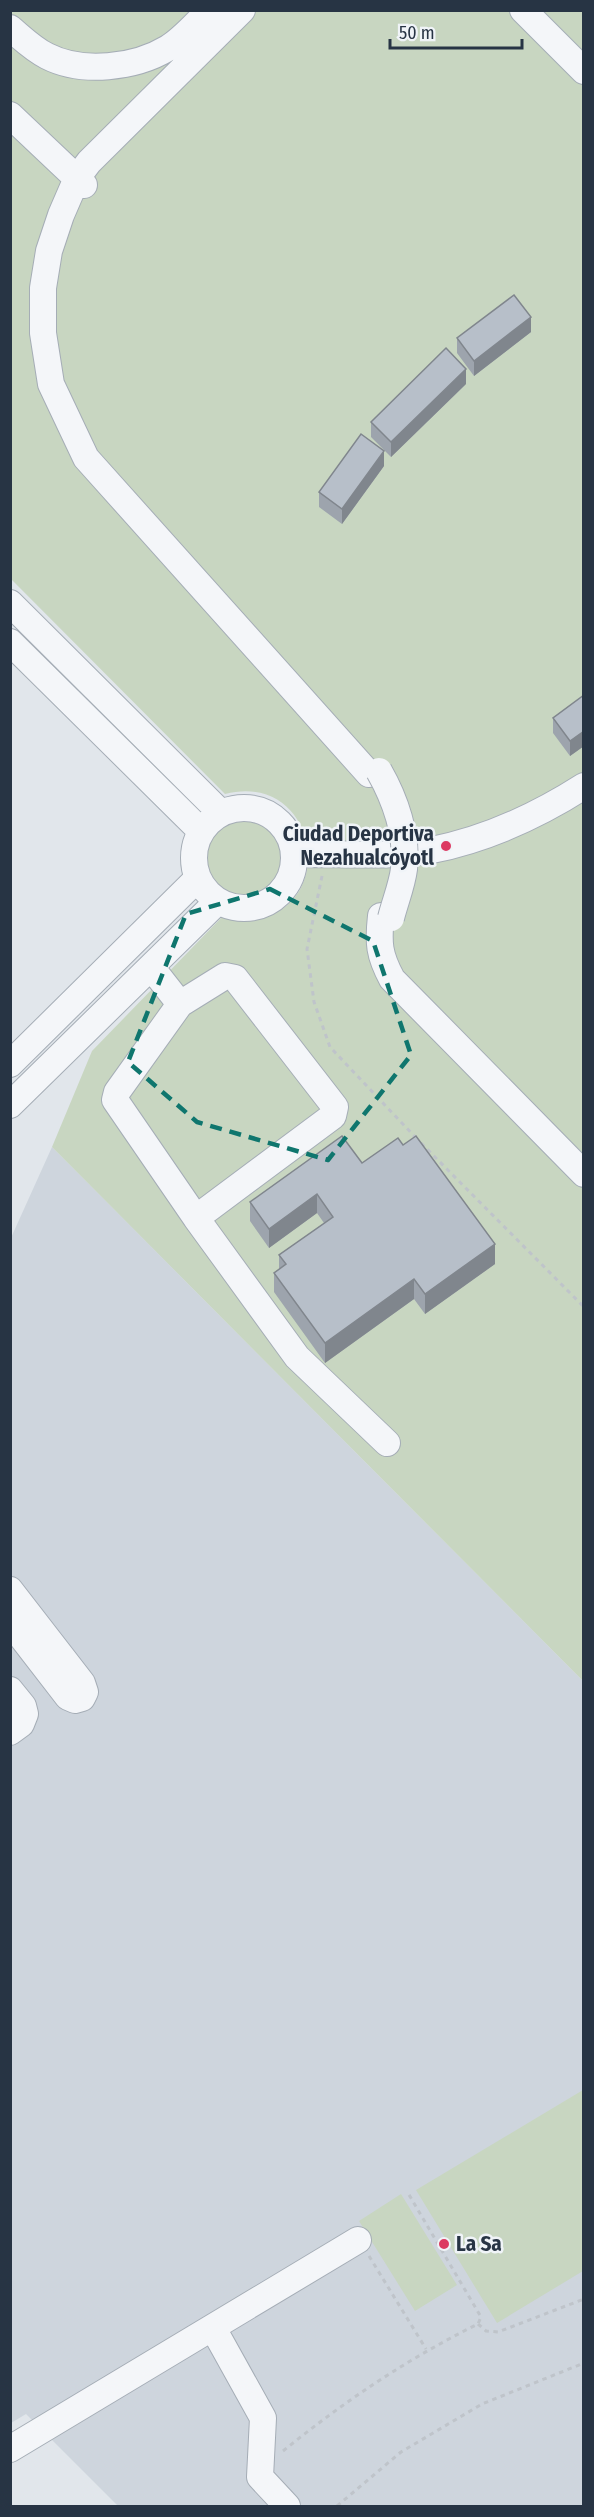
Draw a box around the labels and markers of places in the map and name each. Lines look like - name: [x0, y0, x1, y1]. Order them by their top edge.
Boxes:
- place label: Ciudad Deportiva Nezahualcóyotl: [283, 821, 434, 871]
- marker: Ciudad Deportiva Nezahualcóyotl: [439, 839, 453, 853]
- place label: La Sa: [456, 2231, 502, 2257]
- marker: La Sa: [437, 2237, 451, 2251]

